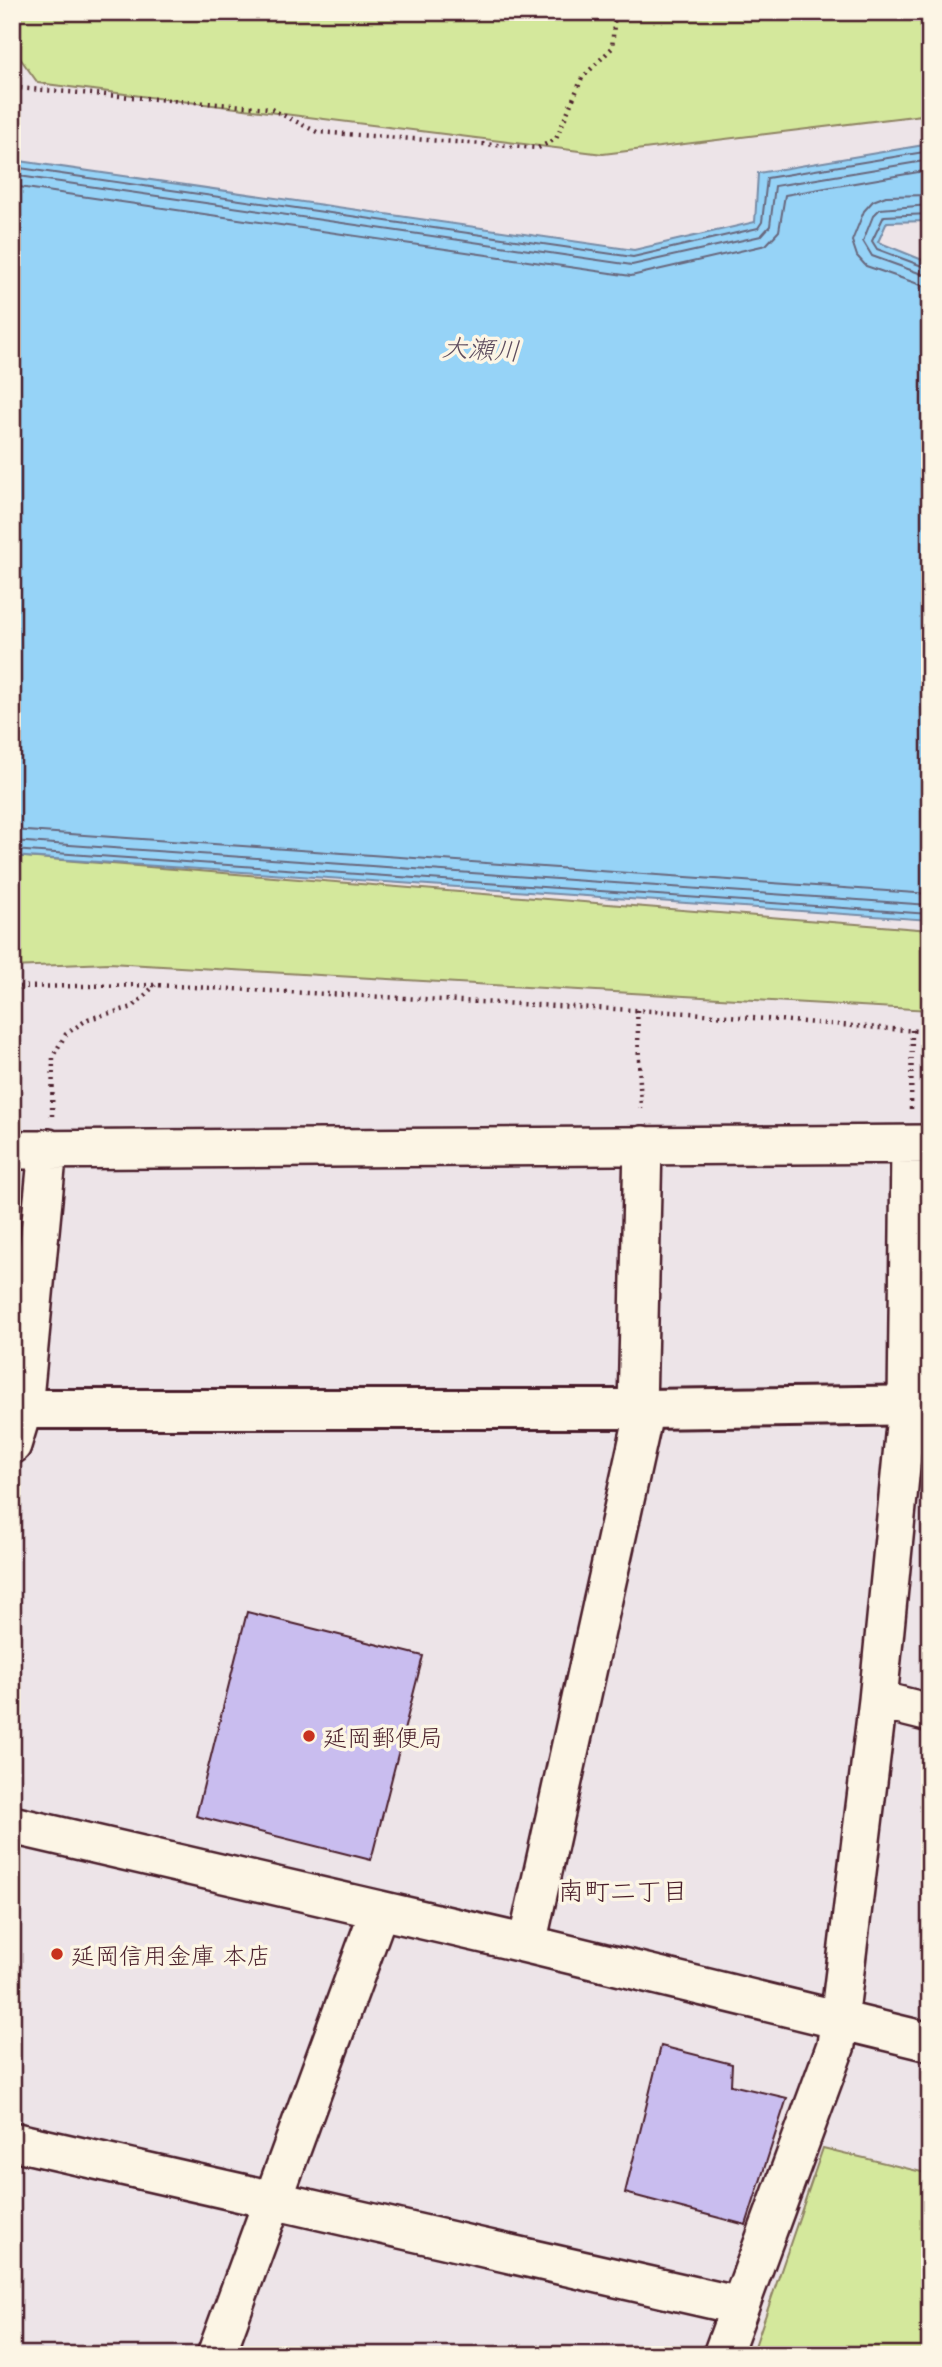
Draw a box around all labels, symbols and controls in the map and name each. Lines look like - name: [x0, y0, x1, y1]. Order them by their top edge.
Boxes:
- water label: 大瀬川: [441, 329, 521, 367]
- place label: 延岡郵便局: [323, 1721, 443, 1752]
- marker: 延岡郵便局: [301, 1728, 317, 1744]
- district label: 南町二丁目: [558, 1873, 688, 1907]
- place label: 延岡信用金庫 本店: [71, 1939, 271, 1970]
- marker: 延岡信用金庫 本店: [49, 1946, 65, 1962]

